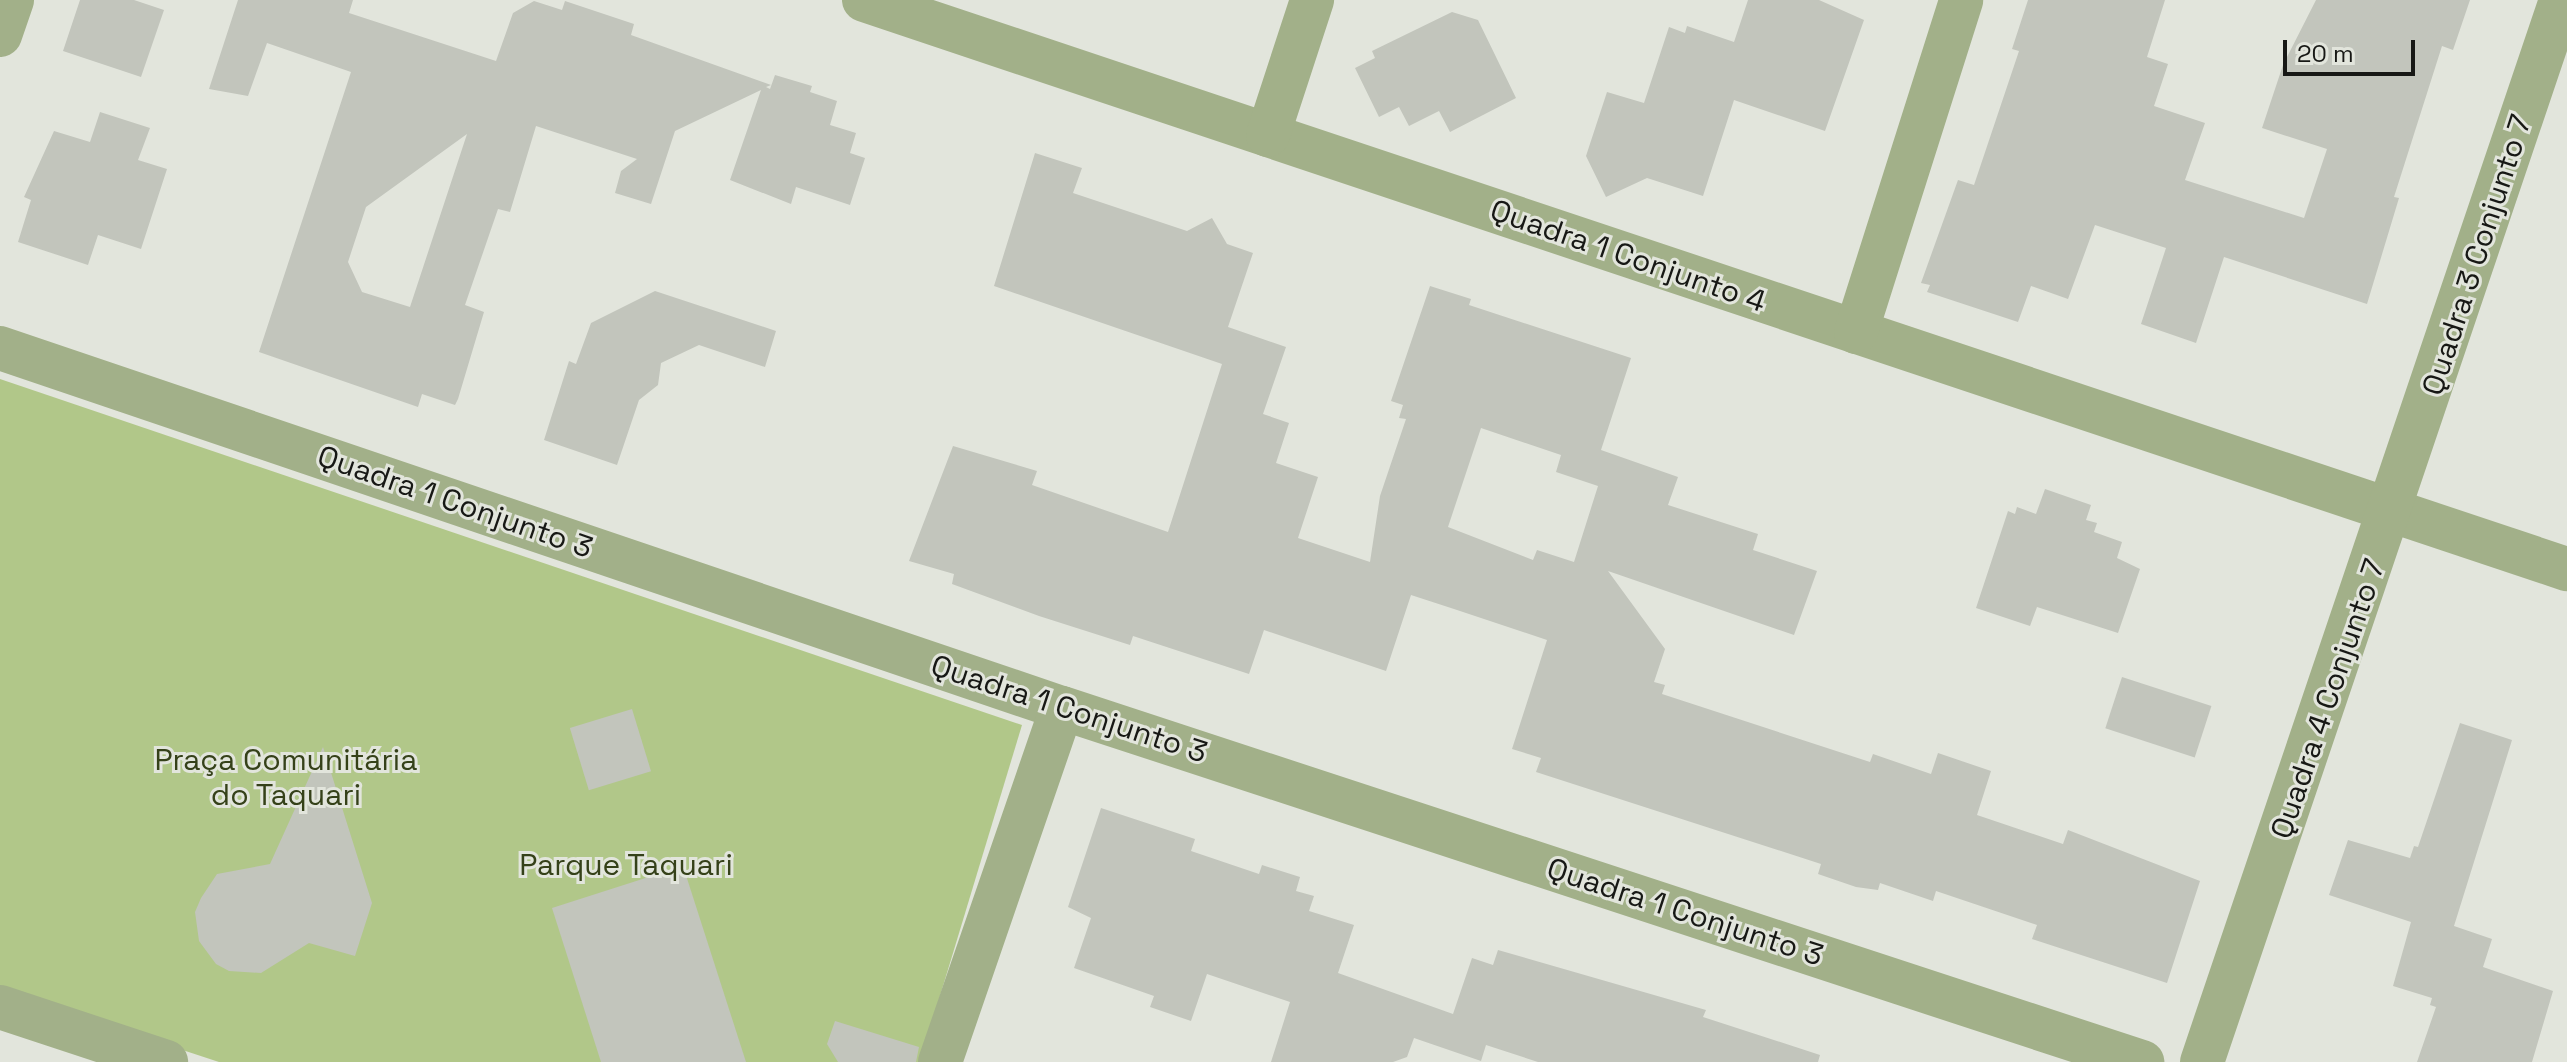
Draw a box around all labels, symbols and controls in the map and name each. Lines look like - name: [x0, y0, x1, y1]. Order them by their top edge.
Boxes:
- scale bar: [2287, 24, 2419, 74]
- text: 20 m: [2297, 38, 2354, 69]
- street label: Quadra 3 Conjunto 7: [2415, 110, 2539, 400]
- street label: Quadra 1 Conjunto 4: [1486, 192, 1770, 320]
- street label: Quadra 1 Conjunto 3: [313, 438, 597, 566]
- street label: Quadra 4 Conjunto 7: [2263, 555, 2393, 843]
- street label: Quadra 1 Conjunto 3: [926, 647, 1212, 771]
- park label: Praça Comunitária do Taquari: [155, 742, 417, 812]
- park label: Parque Taquari: [519, 847, 733, 883]
- street label: Quadra 1 Conjunto 3: [1542, 850, 1828, 974]

